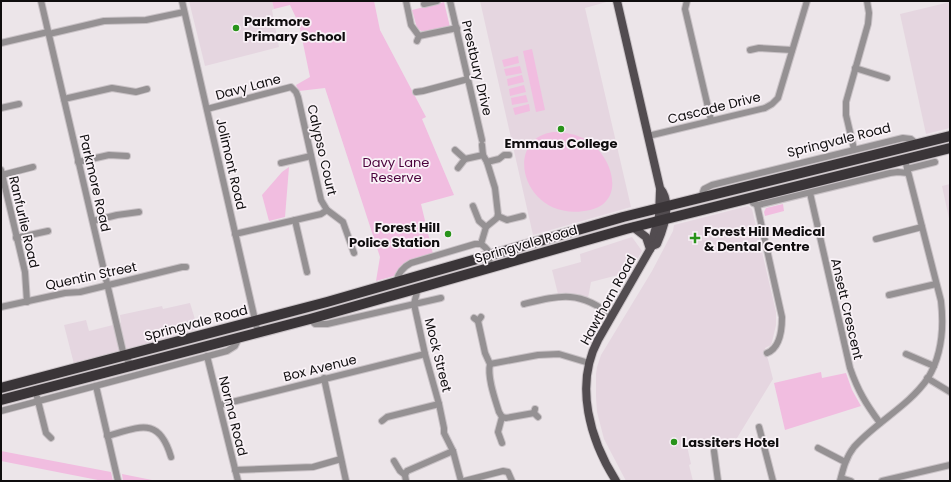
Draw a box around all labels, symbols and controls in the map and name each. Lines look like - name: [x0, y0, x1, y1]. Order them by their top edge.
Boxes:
- place label: Parkmore Primary School: [244, 12, 346, 46]
- street label: Prestbury Drive: [457, 18, 497, 118]
- marker: Parkmore Primary School: [231, 23, 241, 33]
- street label: Davy Lane: [213, 69, 283, 105]
- street label: Cascade Drive: [666, 87, 762, 129]
- street label: Calypso Court: [302, 103, 342, 198]
- street label: Jolimont Road: [211, 116, 251, 212]
- street label: Springvale Road: [785, 118, 893, 162]
- marker: Emmaus College: [556, 124, 566, 134]
- street label: Parkmore Road: [75, 132, 115, 234]
- place label: Emmaus College: [505, 134, 617, 153]
- park label: Davy Lane Reserve: [363, 153, 429, 187]
- street label: Ranfurlie Road: [4, 174, 44, 270]
- place label: Forest Hill Police Station: [349, 218, 440, 252]
- street label: Springvale Road: [472, 220, 580, 268]
- place label: Forest Hill Medical & Dental Centre: [704, 222, 825, 256]
- marker: Forest Hill Police Station: [443, 229, 453, 239]
- marker: Forest Hill Medical & Dental Centre: [689, 232, 701, 244]
- street label: Hawthorn Road: [575, 252, 641, 348]
- street label: Ansett Crescent: [826, 256, 868, 362]
- street label: Quentin Street: [44, 257, 139, 295]
- street label: Springvale Road: [142, 300, 250, 346]
- street label: Mock Street: [420, 316, 456, 394]
- street label: Box Avenue: [281, 350, 359, 386]
- street label: Norma Road: [214, 374, 252, 458]
- place label: Lassiters Hotel: [682, 433, 779, 452]
- marker: Lassiters Hotel: [669, 437, 679, 447]

